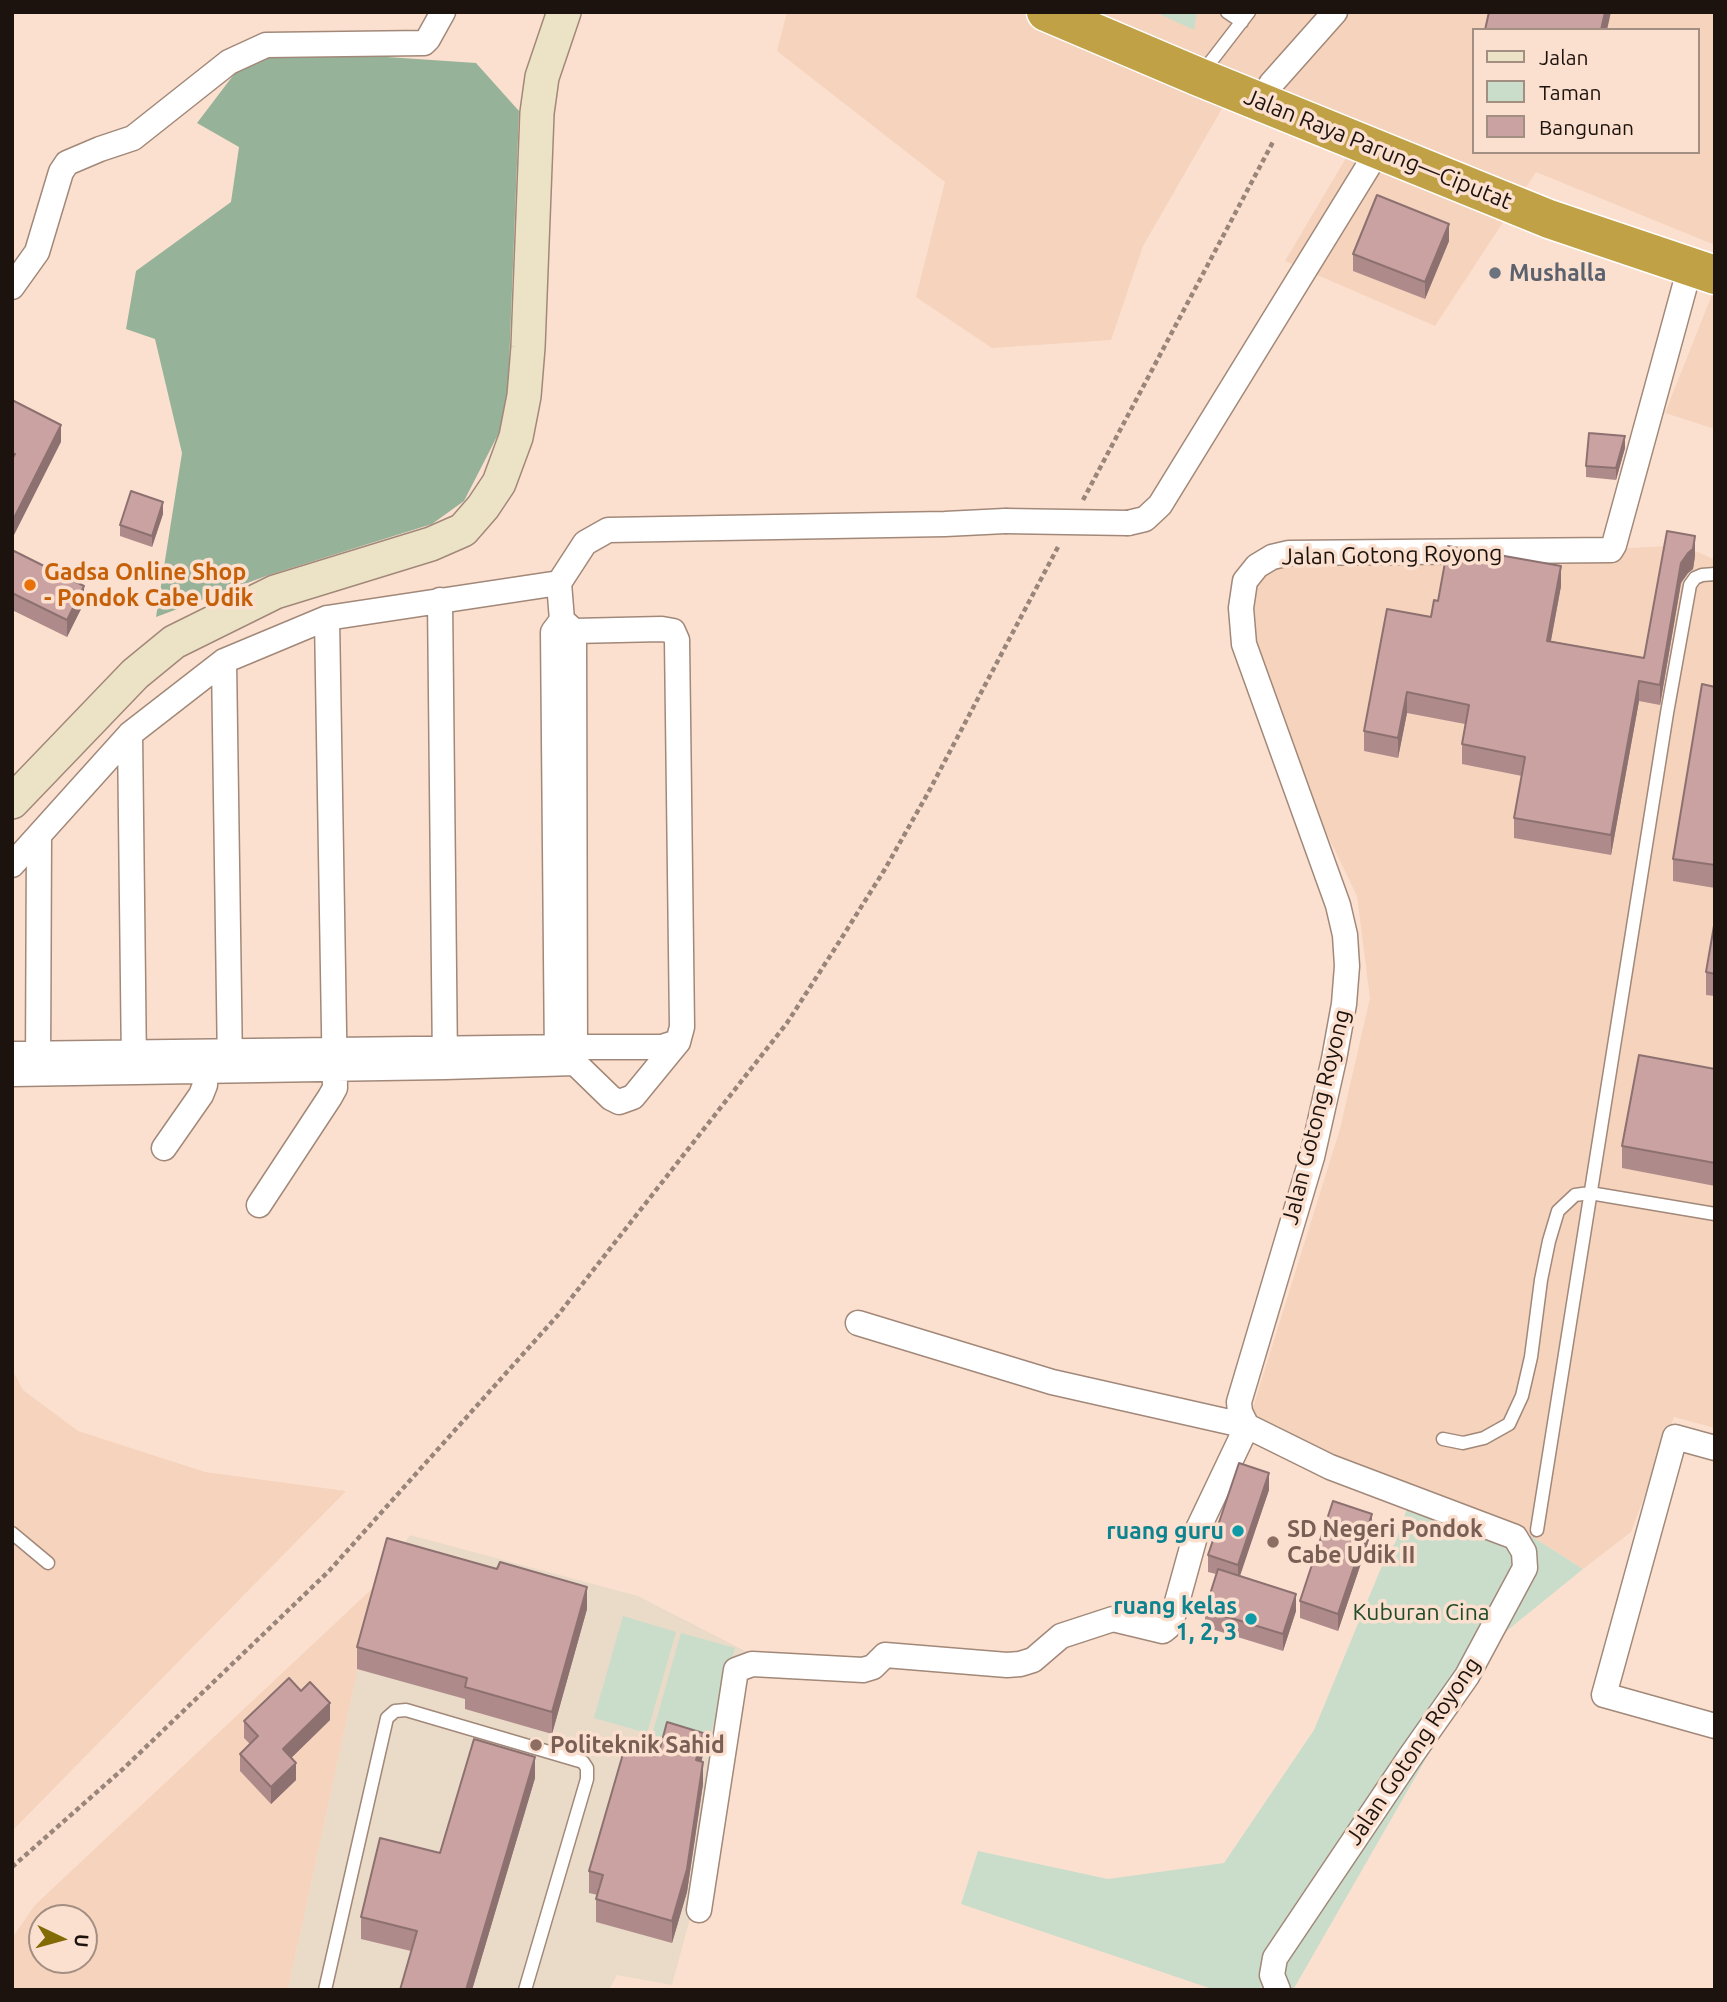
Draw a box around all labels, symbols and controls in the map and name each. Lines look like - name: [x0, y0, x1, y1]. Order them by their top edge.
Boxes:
- legend: [1472, 28, 1699, 154]
- text: Jalan: [1539, 45, 1588, 69]
- text: Taman: [1539, 80, 1602, 104]
- street label: Jalan Raya Parung—Ciputat: [1240, 83, 1516, 215]
- text: Bangunan: [1539, 115, 1634, 139]
- place label: Mushalla: [1509, 259, 1606, 287]
- marker: Mushalla: [1487, 265, 1503, 281]
- street label: Jalan Gotong Royong: [1281, 539, 1503, 571]
- place label: Gadsa Online Shop - Pondok Cabe Udik: [44, 558, 254, 612]
- marker: Gadsa Online Shop - Pondok Cabe Udik: [22, 577, 38, 593]
- street label: Jalan Gotong Royong: [1276, 1007, 1356, 1227]
- place label: SD Negeri Pondok Cabe Udik II: [1287, 1515, 1483, 1569]
- place label: ruang guru: [1106, 1517, 1224, 1545]
- marker: ruang guru: [1230, 1523, 1246, 1539]
- marker: SD Negeri Pondok Cabe Udik II: [1265, 1534, 1281, 1550]
- place label: ruang kelas 1, 2, 3: [1113, 1592, 1237, 1646]
- park label: Kuburan Cina: [1352, 1598, 1490, 1626]
- marker: ruang kelas 1, 2, 3: [1243, 1611, 1259, 1627]
- street label: Jalan Gotong Royong: [1340, 1652, 1486, 1850]
- place label: Politeknik Sahid: [550, 1731, 725, 1759]
- marker: Politeknik Sahid: [528, 1737, 544, 1753]
- north arrow: [28, 1904, 98, 1974]
- text: U: [70, 1933, 93, 1948]

